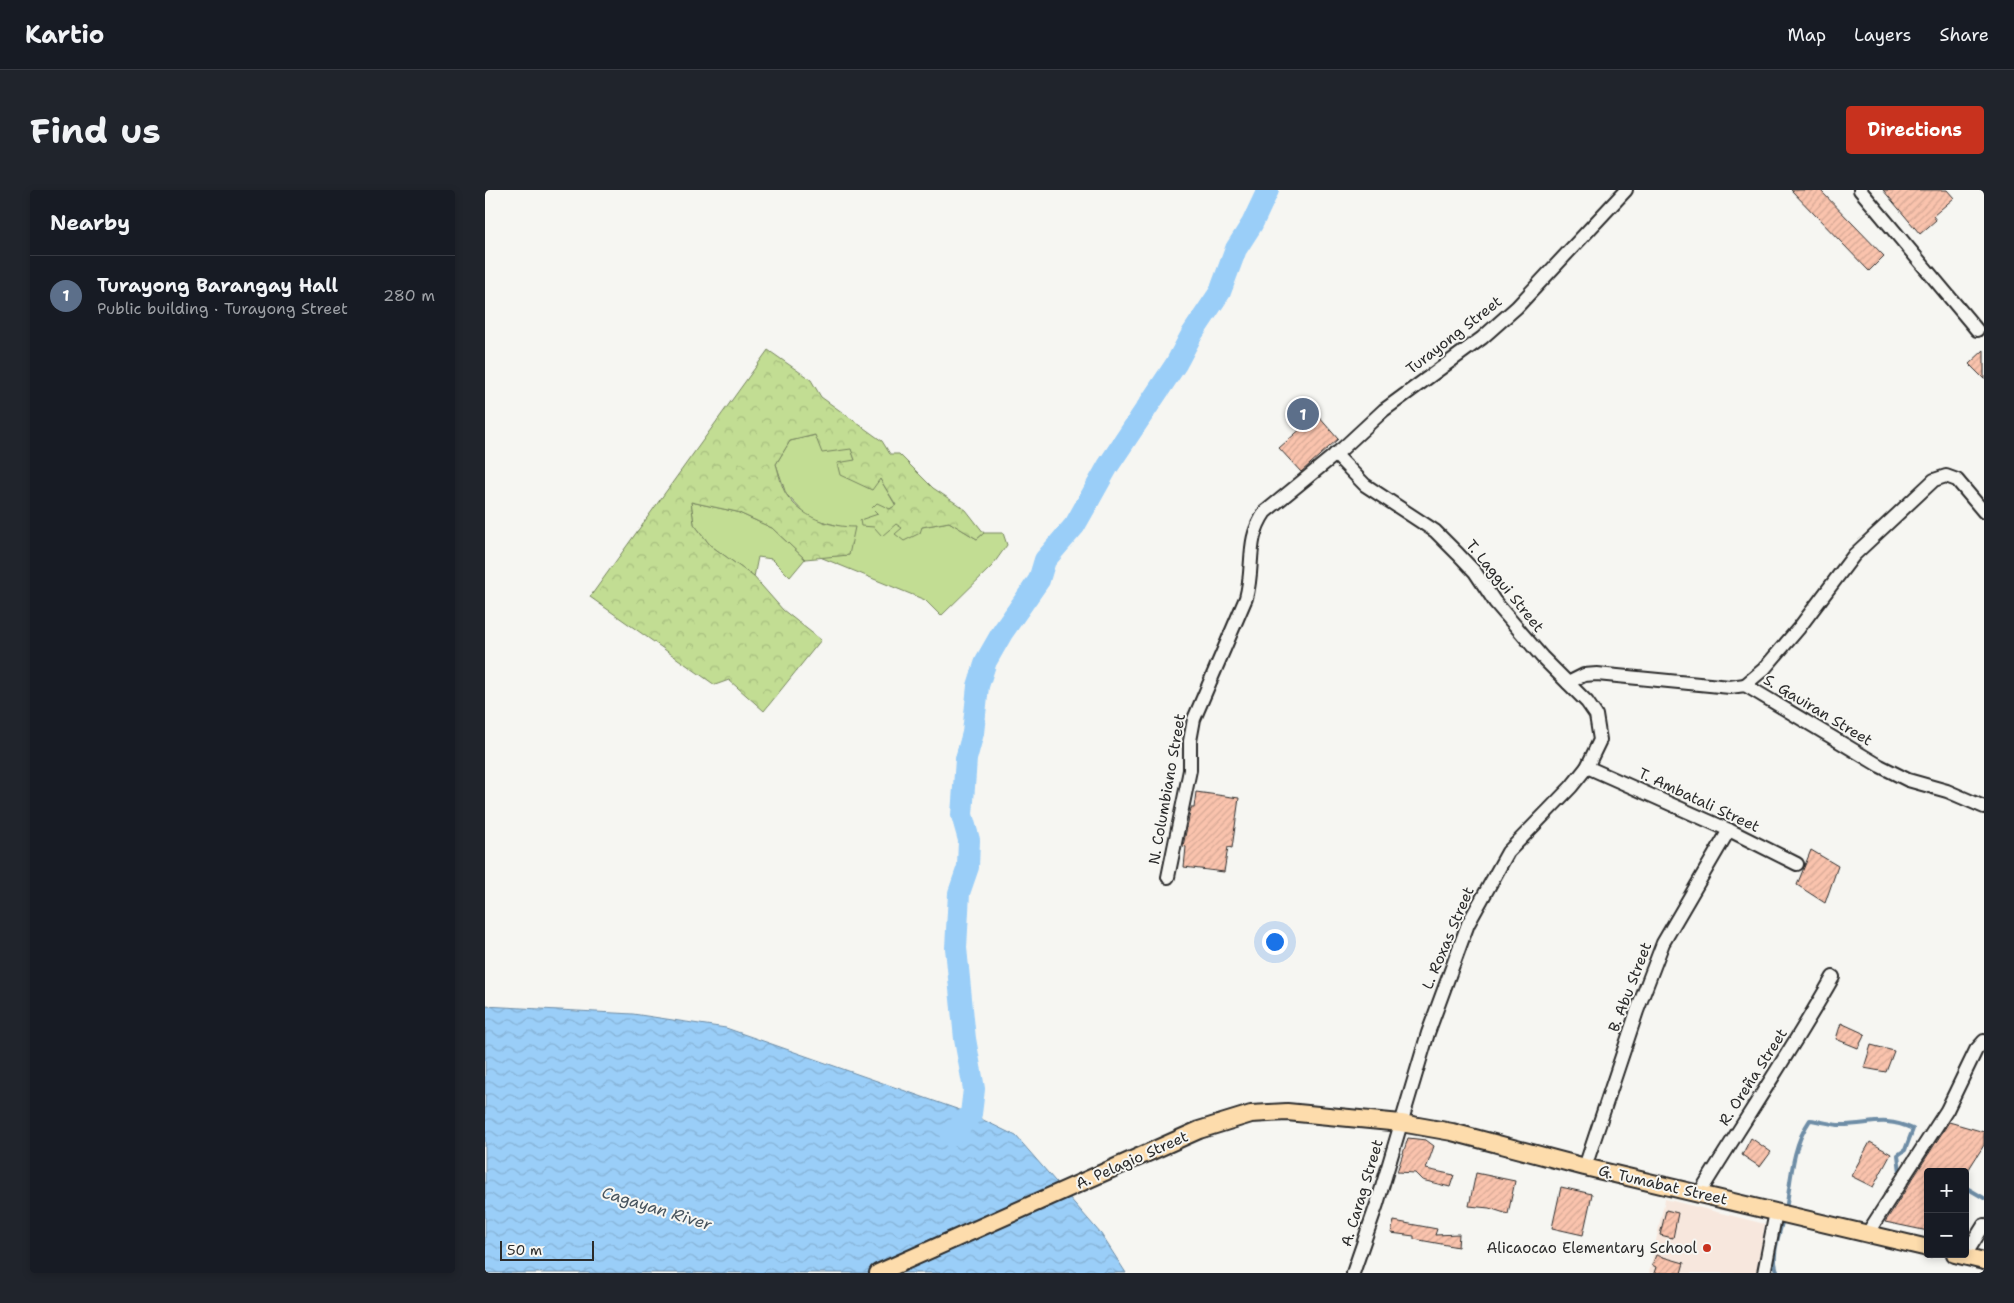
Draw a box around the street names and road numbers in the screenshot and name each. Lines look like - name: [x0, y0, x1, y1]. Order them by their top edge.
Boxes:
- street label: Turayong Street: [1402, 291, 1506, 379]
- street label: T. Laggui Street: [1461, 535, 1549, 637]
- street label: S. Gauiran Street: [1760, 670, 1876, 750]
- street label: N. Columbiano Street: [1144, 712, 1190, 866]
- street label: T. Ambatali Street: [1635, 763, 1763, 837]
- street label: L. Roxas Street: [1417, 884, 1479, 992]
- street label: B. Abu Street: [1604, 939, 1656, 1035]
- street label: R. Oreña Street: [1714, 1025, 1792, 1129]
- street label: A. Pelagio Street: [1073, 1126, 1191, 1194]
- street label: A. Carag Street: [1336, 1137, 1388, 1249]
- street label: G. Tumabat Street: [1597, 1160, 1729, 1210]

